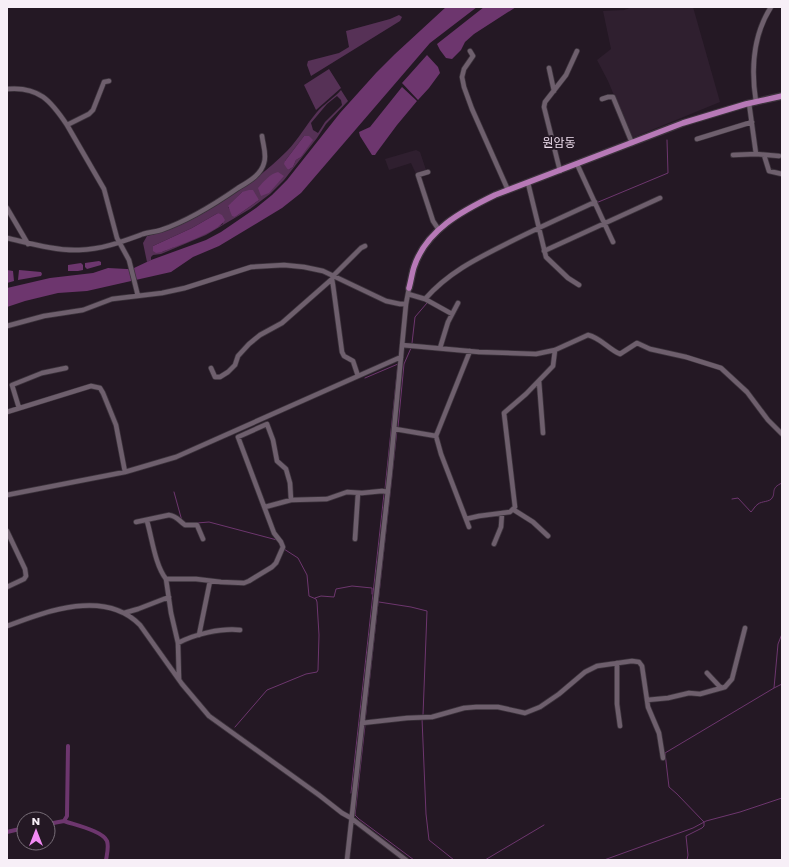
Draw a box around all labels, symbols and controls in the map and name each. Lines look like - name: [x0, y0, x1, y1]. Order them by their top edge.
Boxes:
- district label: 원암동: [542, 134, 576, 151]
- north arrow: [16, 811, 56, 851]
- text: N: [32, 813, 40, 829]

